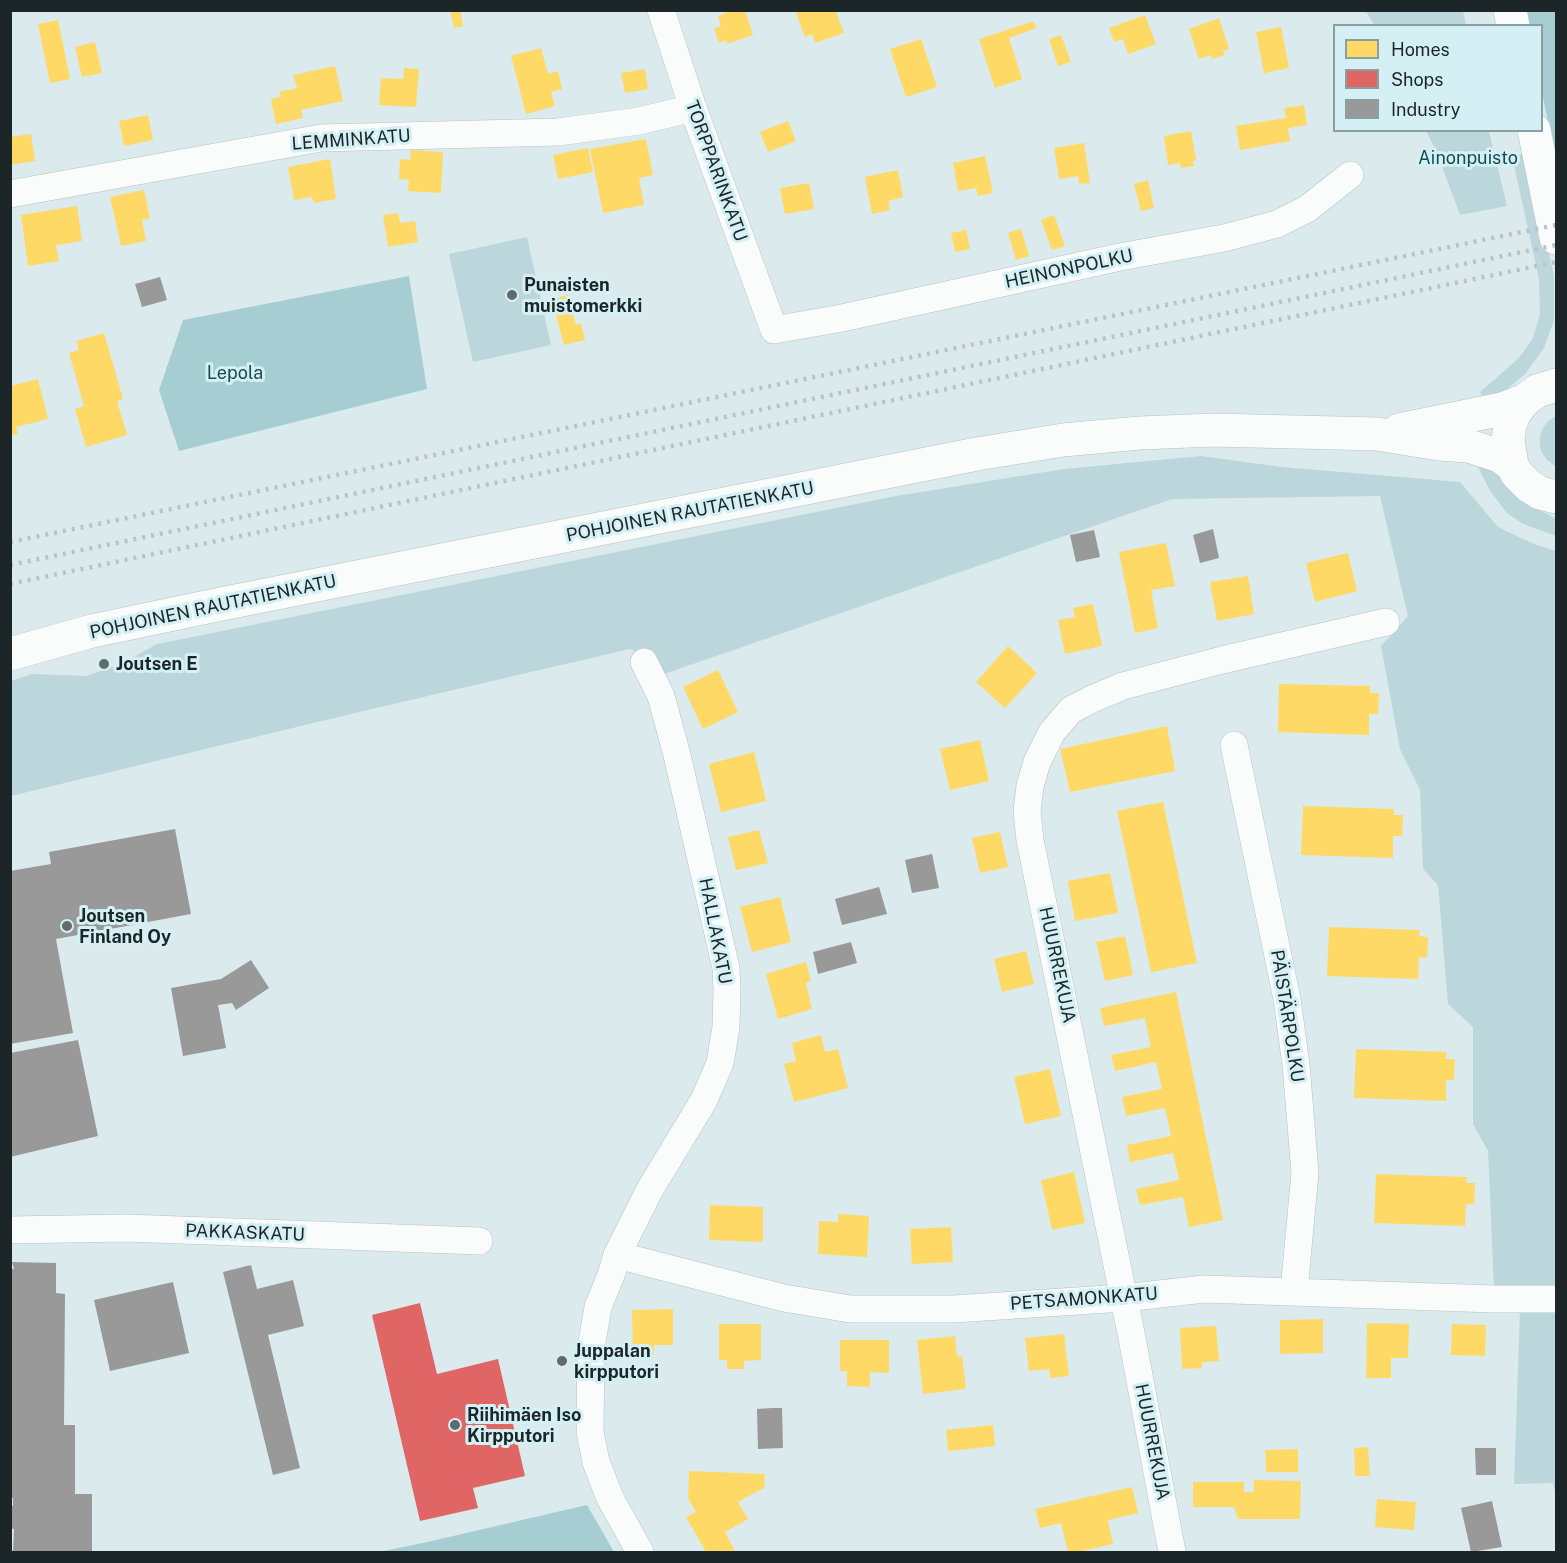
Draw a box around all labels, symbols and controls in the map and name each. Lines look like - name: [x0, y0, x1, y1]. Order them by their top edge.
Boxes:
- legend: [1333, 24, 1543, 132]
- text: Homes: [1391, 39, 1450, 60]
- text: Shops: [1391, 69, 1443, 90]
- street label: TORPPARINKATU: [680, 98, 752, 244]
- text: Industry: [1391, 99, 1460, 120]
- street label: LEMMINKATU: [291, 125, 411, 155]
- park label: Ainonpuisto: [1418, 147, 1518, 169]
- street label: HEINONPOLKU: [1003, 245, 1135, 293]
- place label: Punaisten muistomerkki: [524, 274, 642, 316]
- marker: Punaisten muistomerkki: [505, 288, 519, 302]
- park label: Lepola: [207, 362, 263, 384]
- street label: POHJOINEN RAUTATIENKATU: [564, 477, 816, 547]
- street label: POHJOINEN RAUTATIENKATU: [88, 570, 338, 644]
- place label: Joutsen E: [116, 653, 198, 675]
- marker: Joutsen E: [97, 657, 111, 671]
- street label: HALLAKATU: [694, 876, 736, 986]
- place label: Joutsen Finland Oy: [79, 905, 171, 948]
- street label: HUURREKUJA: [1034, 905, 1080, 1025]
- marker: Joutsen Finland Oy: [60, 919, 74, 933]
- street label: PÄISTÄRPOLKU: [1266, 948, 1308, 1084]
- street label: PAKKASKATU: [185, 1220, 305, 1246]
- street label: PETSAMONKATU: [1009, 1283, 1159, 1315]
- place label: Juppalan kirpputori: [574, 1340, 659, 1382]
- marker: Juppalan kirpputori: [555, 1354, 569, 1368]
- street label: HUURREKUJA: [1130, 1382, 1174, 1502]
- place label: Riihimäen Iso Kirpputori: [467, 1404, 581, 1446]
- marker: Riihimäen Iso Kirpputori: [448, 1418, 462, 1432]

